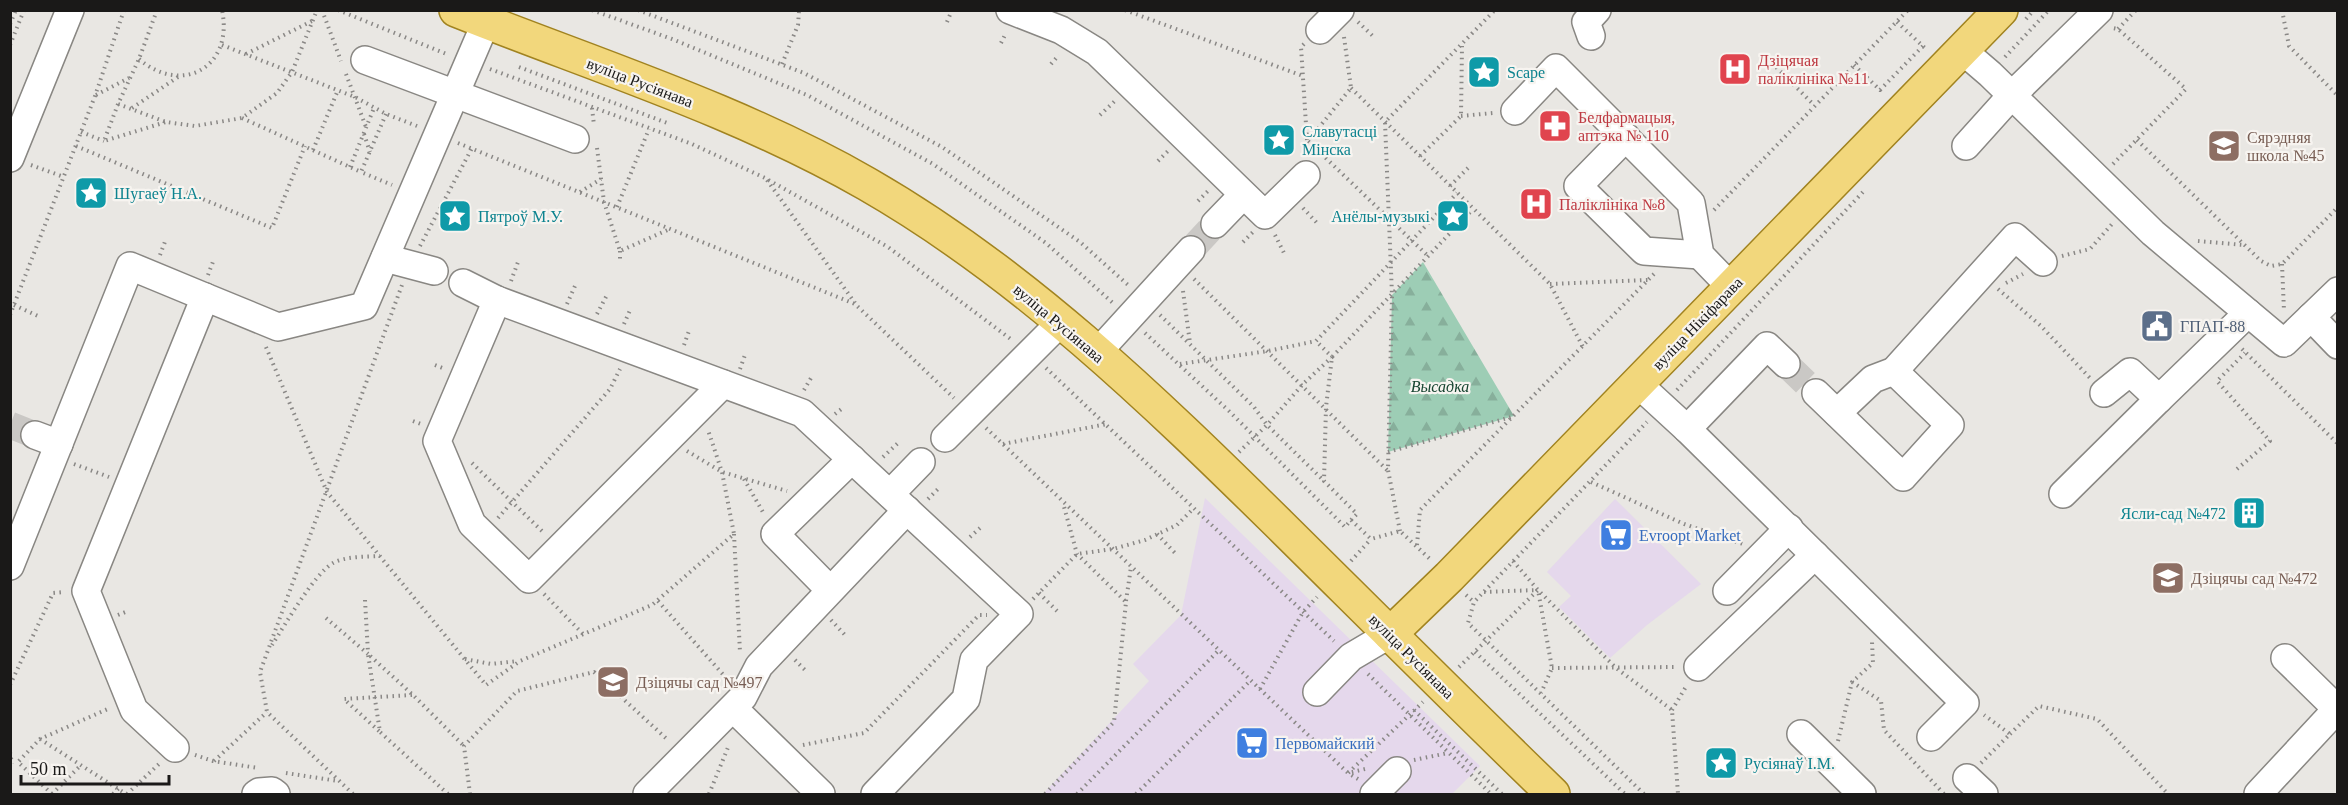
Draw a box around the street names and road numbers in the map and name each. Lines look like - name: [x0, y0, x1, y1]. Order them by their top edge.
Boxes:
- street label: вуліца Русіянава: [584, 54, 695, 111]
- street label: вуліца Нікіфарава: [1649, 274, 1746, 374]
- street label: вуліца Русіянава: [1010, 281, 1107, 367]
- street label: вуліца Русіянава: [1365, 611, 1457, 703]

